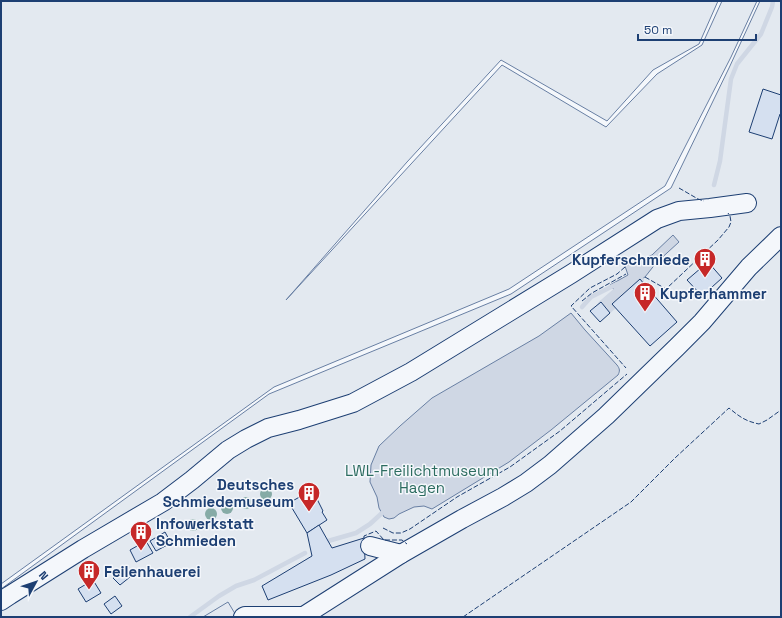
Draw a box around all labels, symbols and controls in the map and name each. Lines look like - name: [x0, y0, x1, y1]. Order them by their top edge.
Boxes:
- scale bar: [638, 16, 756, 42]
- text: 50 m: [644, 22, 672, 38]
- building icon: Kupferschmiede: [692, 246, 718, 279]
- place label: Kupferschmiede: [572, 250, 690, 269]
- building icon: Kupferhammer: [632, 280, 658, 313]
- place label: Kupferhammer: [660, 284, 767, 303]
- park label: LWL-Freilichtmuseum Hagen: [345, 461, 499, 497]
- place label: Deutsches Schmiedemuseum: [163, 475, 294, 511]
- building icon: Deutsches Schmiedemuseum: [296, 480, 322, 513]
- place label: Infowerkstatt Schmieden: [156, 514, 254, 550]
- building icon: Infowerkstatt Schmieden: [128, 519, 154, 552]
- building icon: Feilenhauerei: [76, 558, 102, 591]
- north arrow: [16, 562, 56, 602]
- place label: Feilenhauerei: [104, 562, 200, 581]
- text: N: [36, 568, 51, 583]

